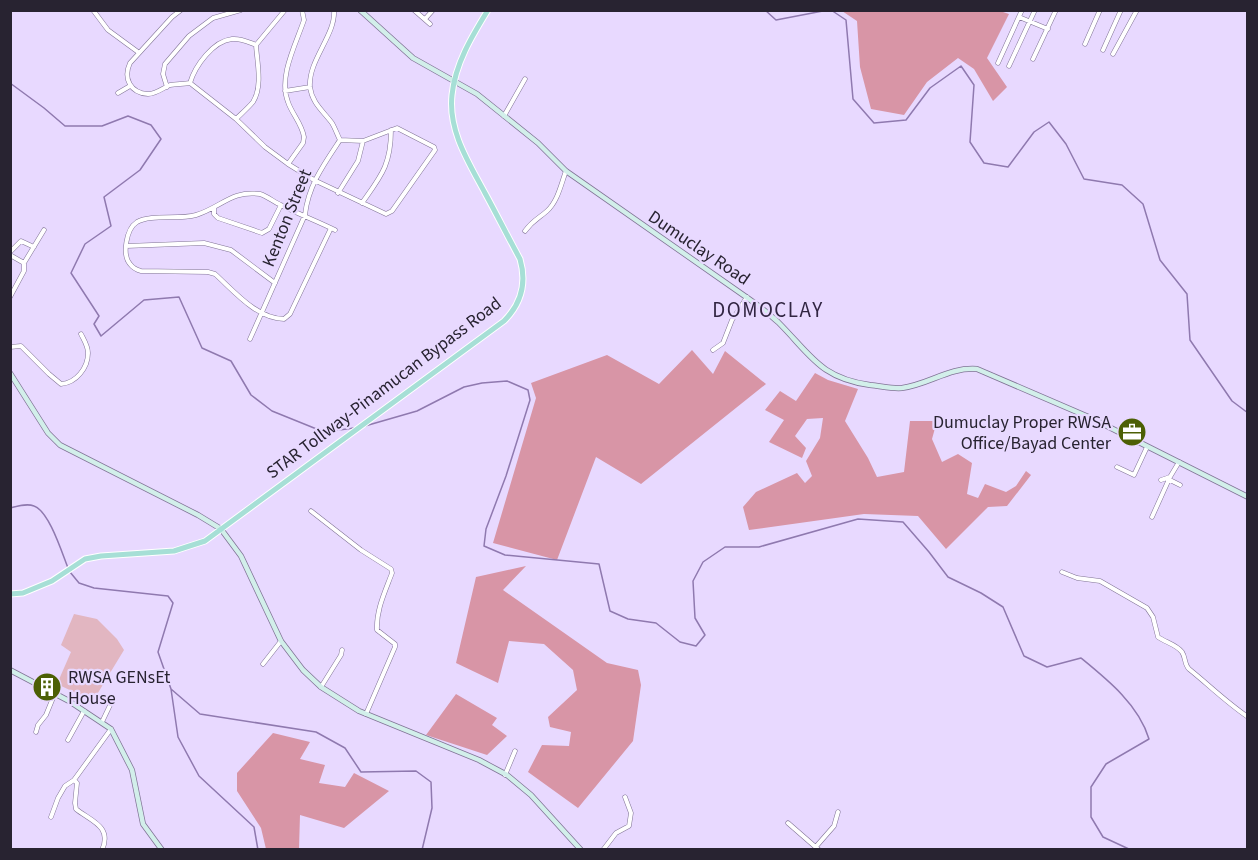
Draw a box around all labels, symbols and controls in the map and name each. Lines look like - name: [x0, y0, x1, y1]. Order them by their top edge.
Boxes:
- street label: Kenton Street: [256, 165, 318, 271]
- street label: Dumuclay Road: [643, 205, 755, 291]
- street label: STAR Tollway-Pinamucan Bypass Road: [261, 291, 507, 485]
- district label: DOMOCLAY: [712, 295, 824, 325]
- place label: Dumuclay Proper RWSA Office/Bayad Center: [933, 410, 1112, 456]
- office icon: Dumuclay Proper RWSA Office/Bayad Center: [1116, 416, 1148, 448]
- place label: RWSA GENsEt House: [68, 665, 170, 711]
- building icon: RWSA GENsEt House: [31, 671, 63, 703]

